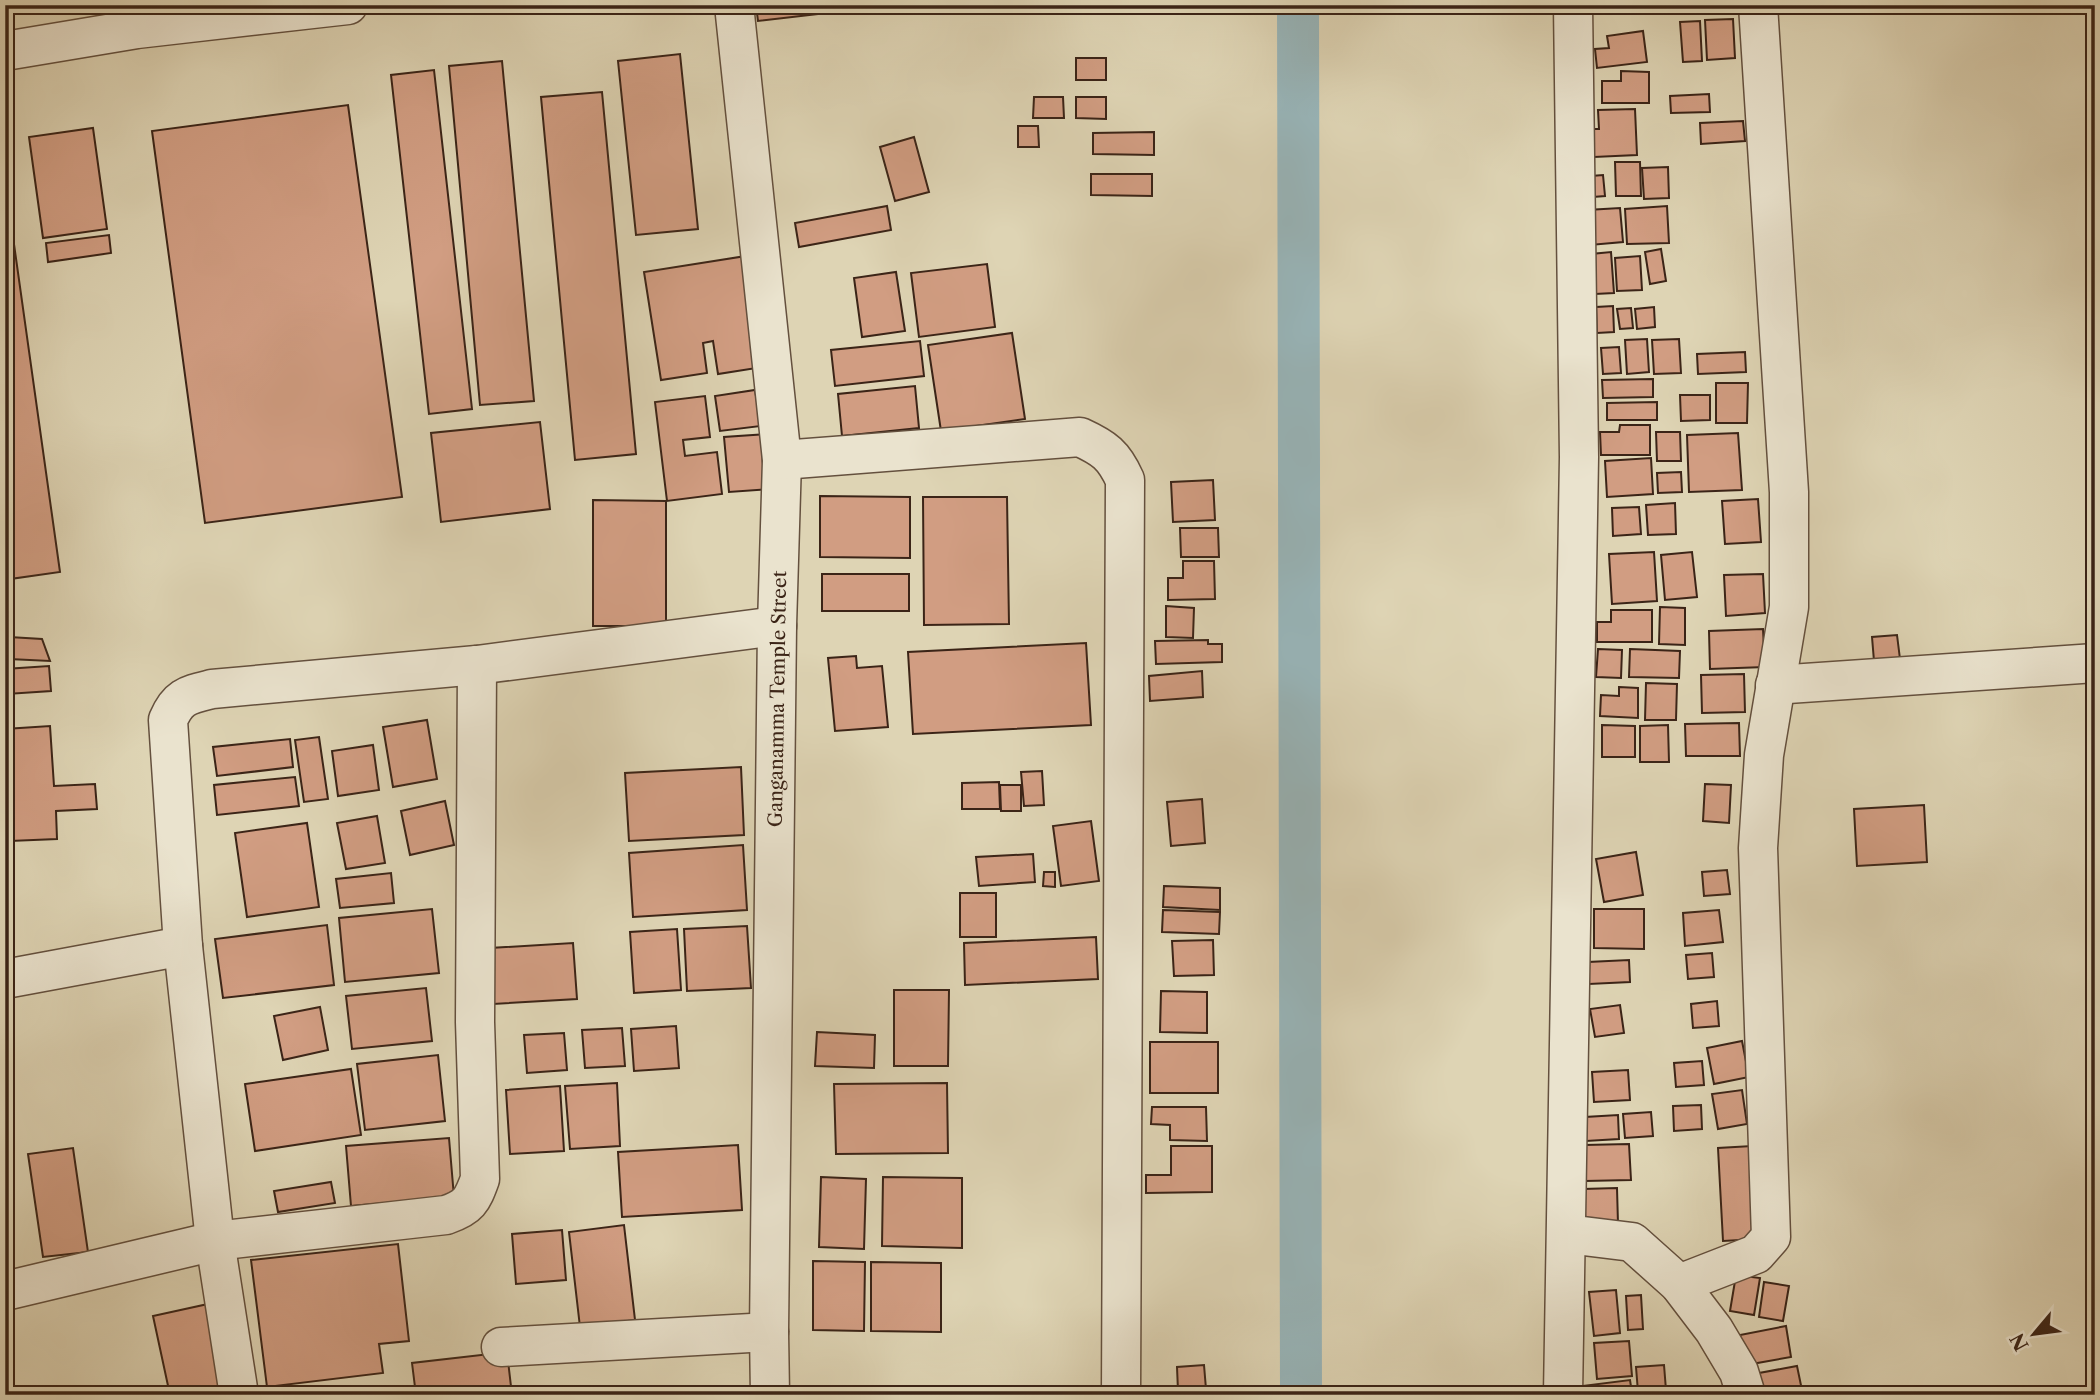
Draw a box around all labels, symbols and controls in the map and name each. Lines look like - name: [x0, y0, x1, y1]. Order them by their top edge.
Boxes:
- street label: Ganganamma Temple Street: [764, 570, 791, 827]
- north arrow: [1998, 1298, 2068, 1368]
- text: N: [2006, 1329, 2034, 1355]

